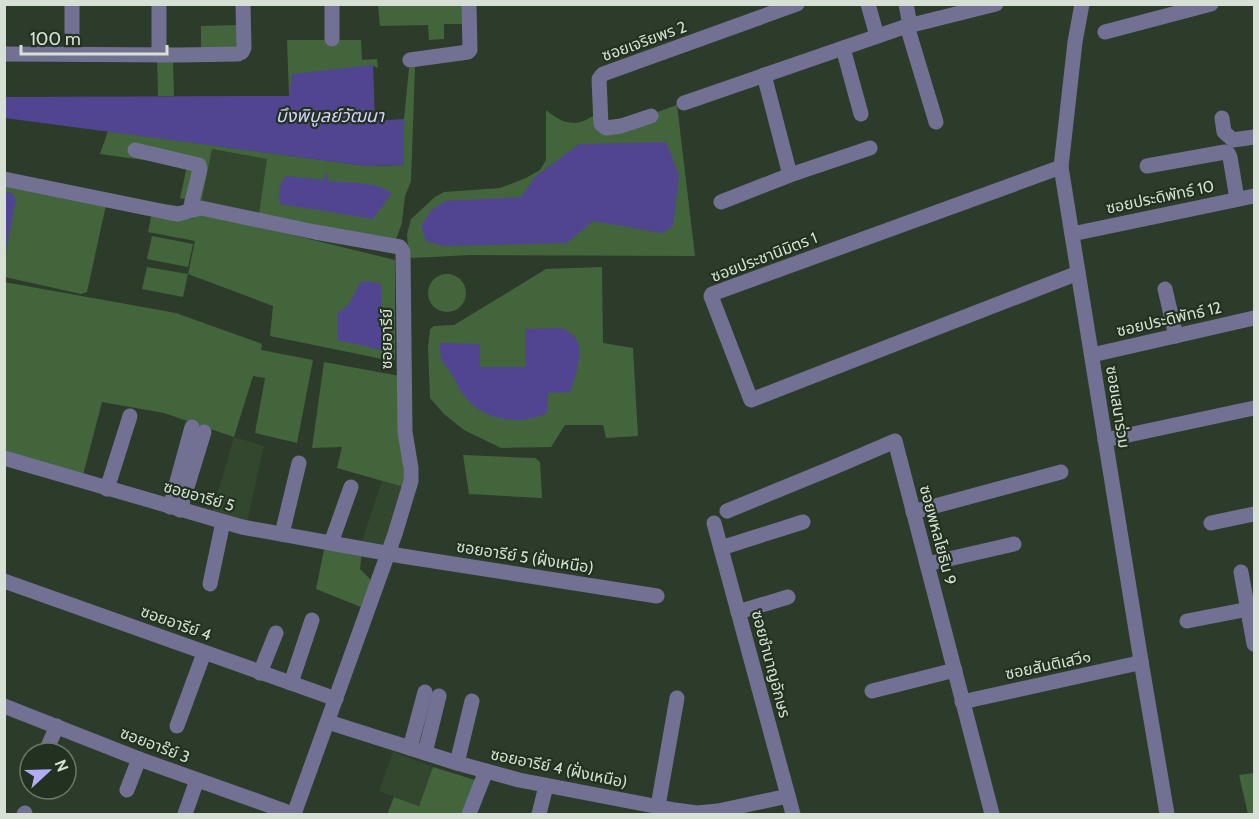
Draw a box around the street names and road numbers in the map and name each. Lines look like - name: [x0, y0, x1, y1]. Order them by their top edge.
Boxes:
- street label: ซอยเจริยพร 2: [599, 17, 689, 65]
- street label: ซอยประดิพัทธ์ 10: [1104, 176, 1216, 218]
- street label: ซอยประชานิมิตร 1: [708, 228, 820, 286]
- street label: ซอยประดิพัทธ์ 12: [1115, 298, 1223, 340]
- street label: ซอยอารีย์: [377, 309, 396, 369]
- street label: ซอยเสนาร่วม: [1102, 364, 1134, 450]
- street label: ซอยอารีย์ 5: [161, 477, 237, 515]
- street label: ซอยพหลโยธิน 9: [916, 483, 960, 587]
- street label: ซอยอารีย์ 5 (ฝั่งเหนือ): [455, 535, 595, 577]
- street label: ซอยอารีย์ 4: [138, 602, 214, 644]
- street label: ซอยชำนาญอักษร: [748, 608, 795, 720]
- street label: ซอยสันติเสวี๑: [1003, 647, 1093, 683]
- street label: ซอยอาร๊ย์ 3: [118, 723, 192, 767]
- street label: ซอยอารีย์ 4 (ฝั่งเหนือ): [489, 743, 629, 792]

